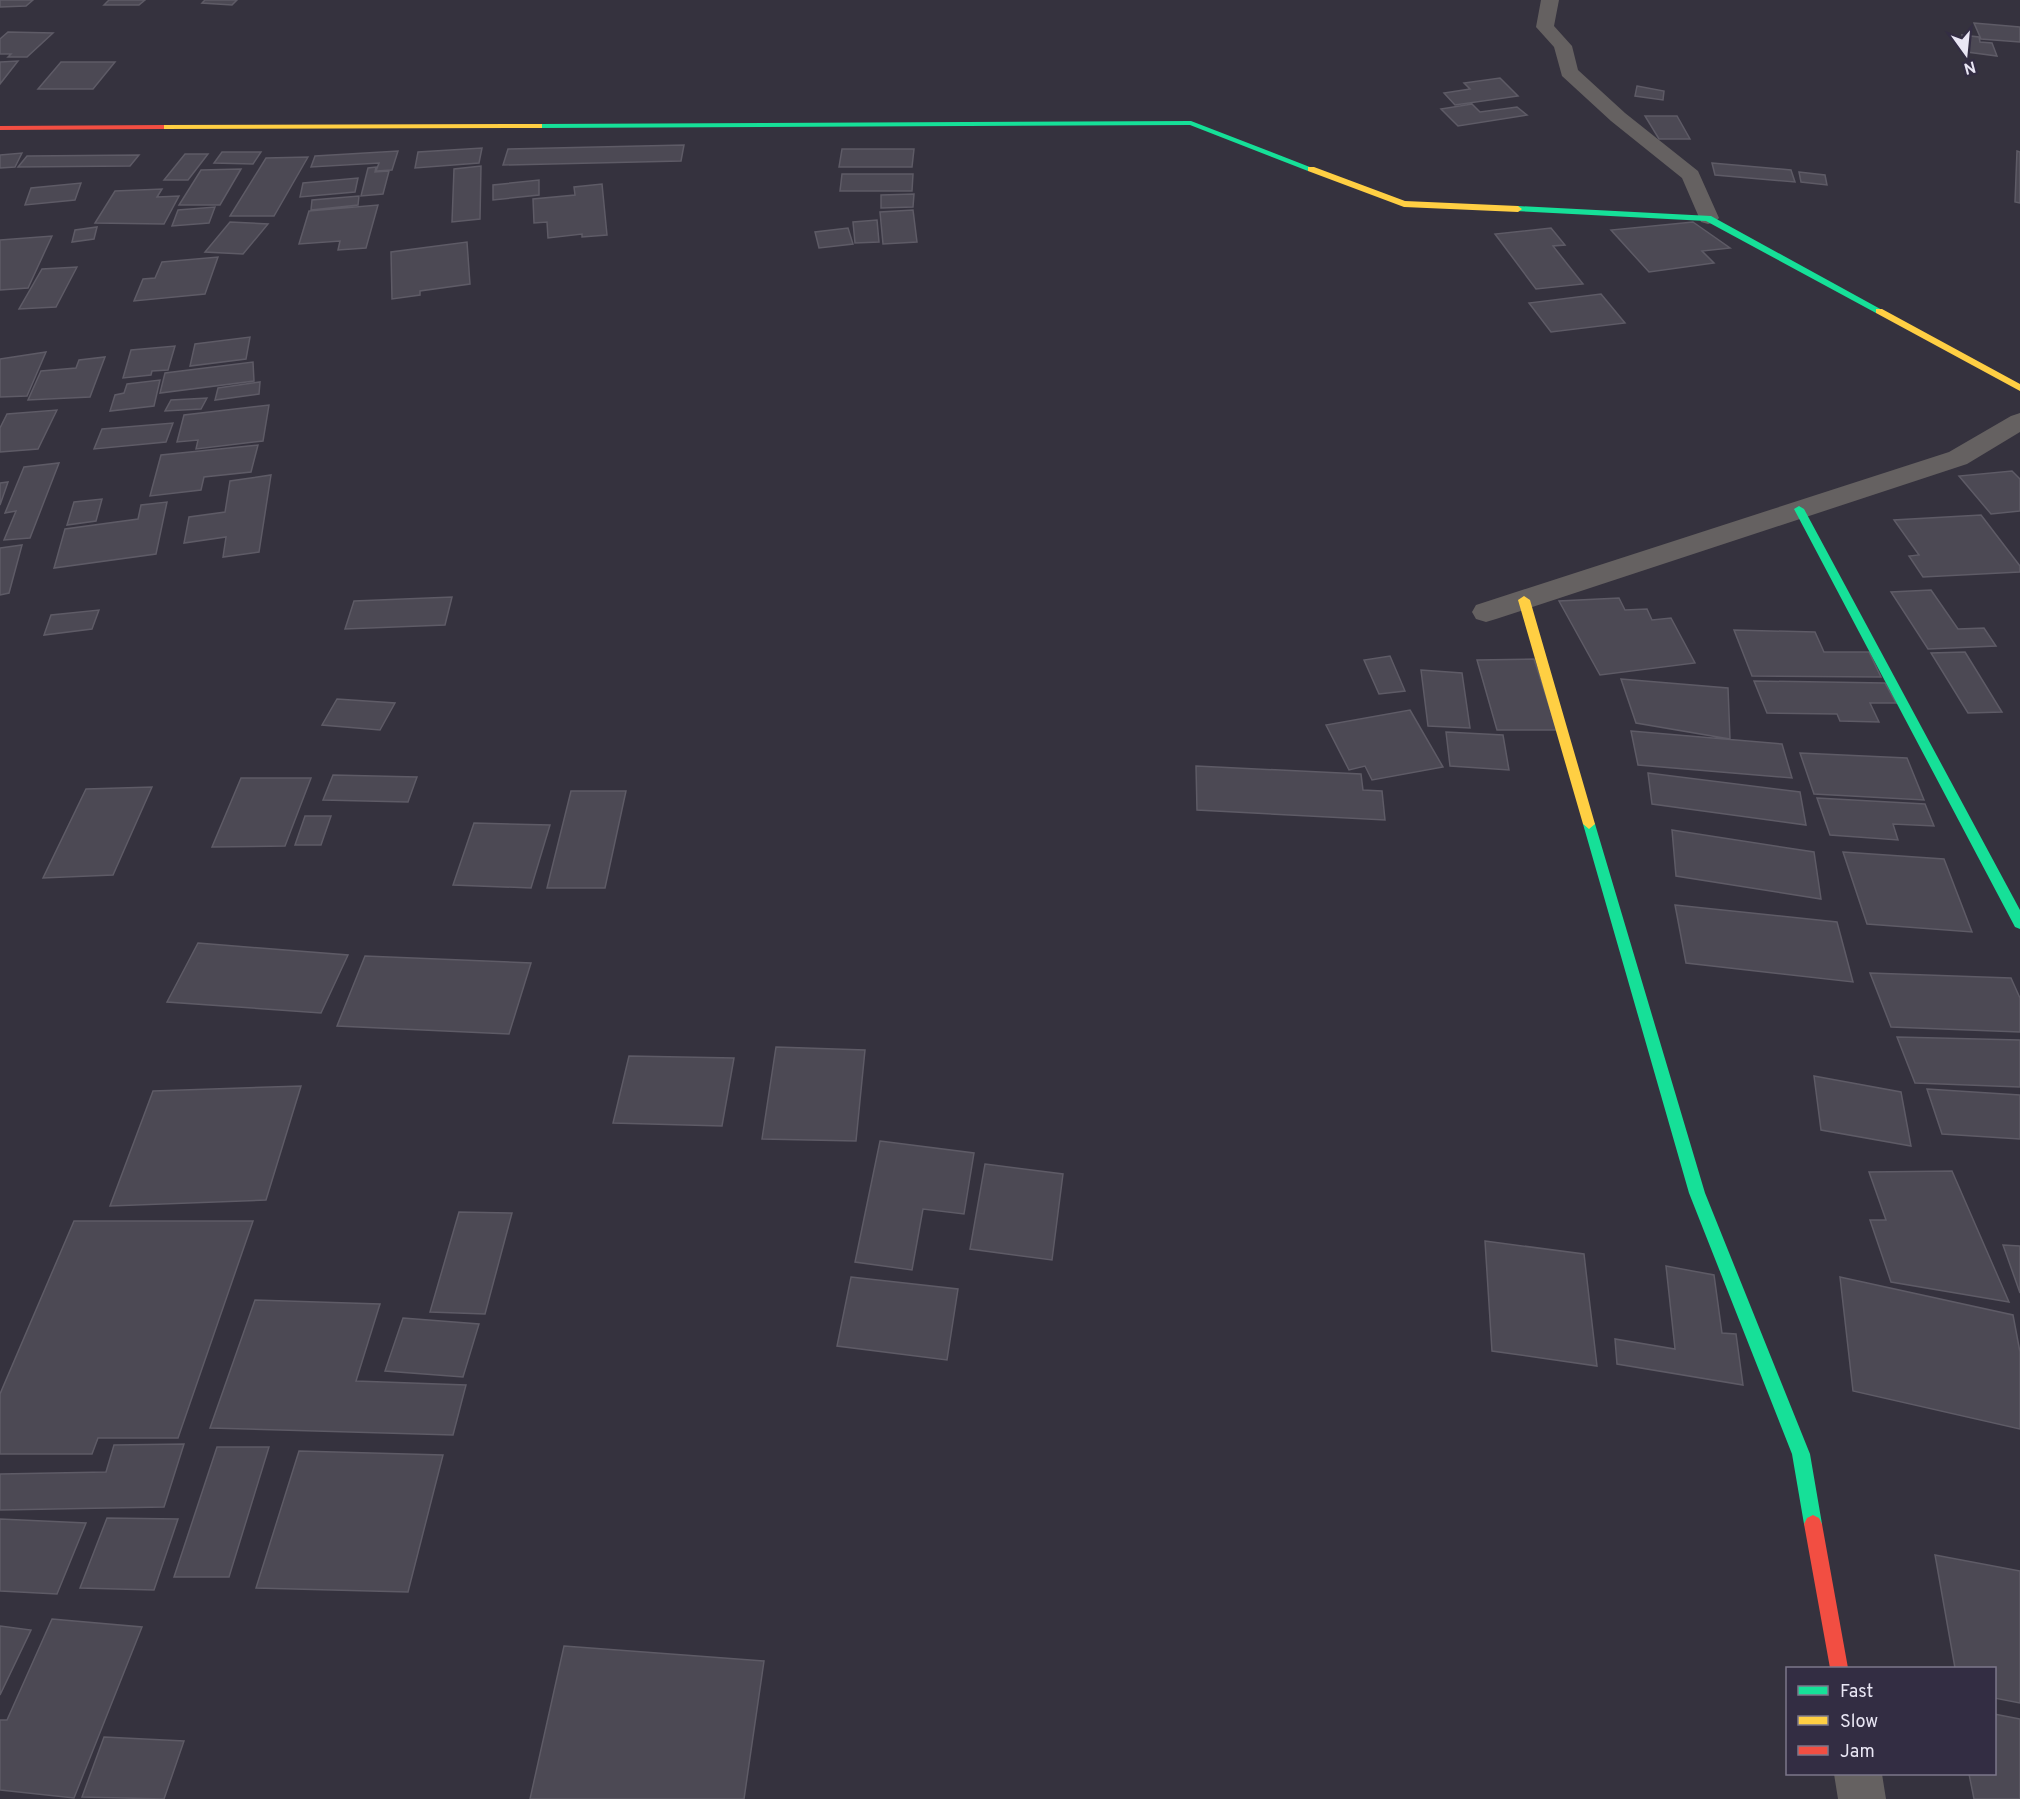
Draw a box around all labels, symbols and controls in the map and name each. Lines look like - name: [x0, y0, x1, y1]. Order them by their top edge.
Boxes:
- north arrow: [1936, 24, 1996, 84]
- text: N: [1961, 55, 1978, 78]
- legend: [1786, 1667, 1996, 1775]
- text: Fast: [1840, 1681, 1873, 1704]
- text: Slow: [1840, 1711, 1878, 1734]
- text: Jam: [1840, 1741, 1875, 1764]

